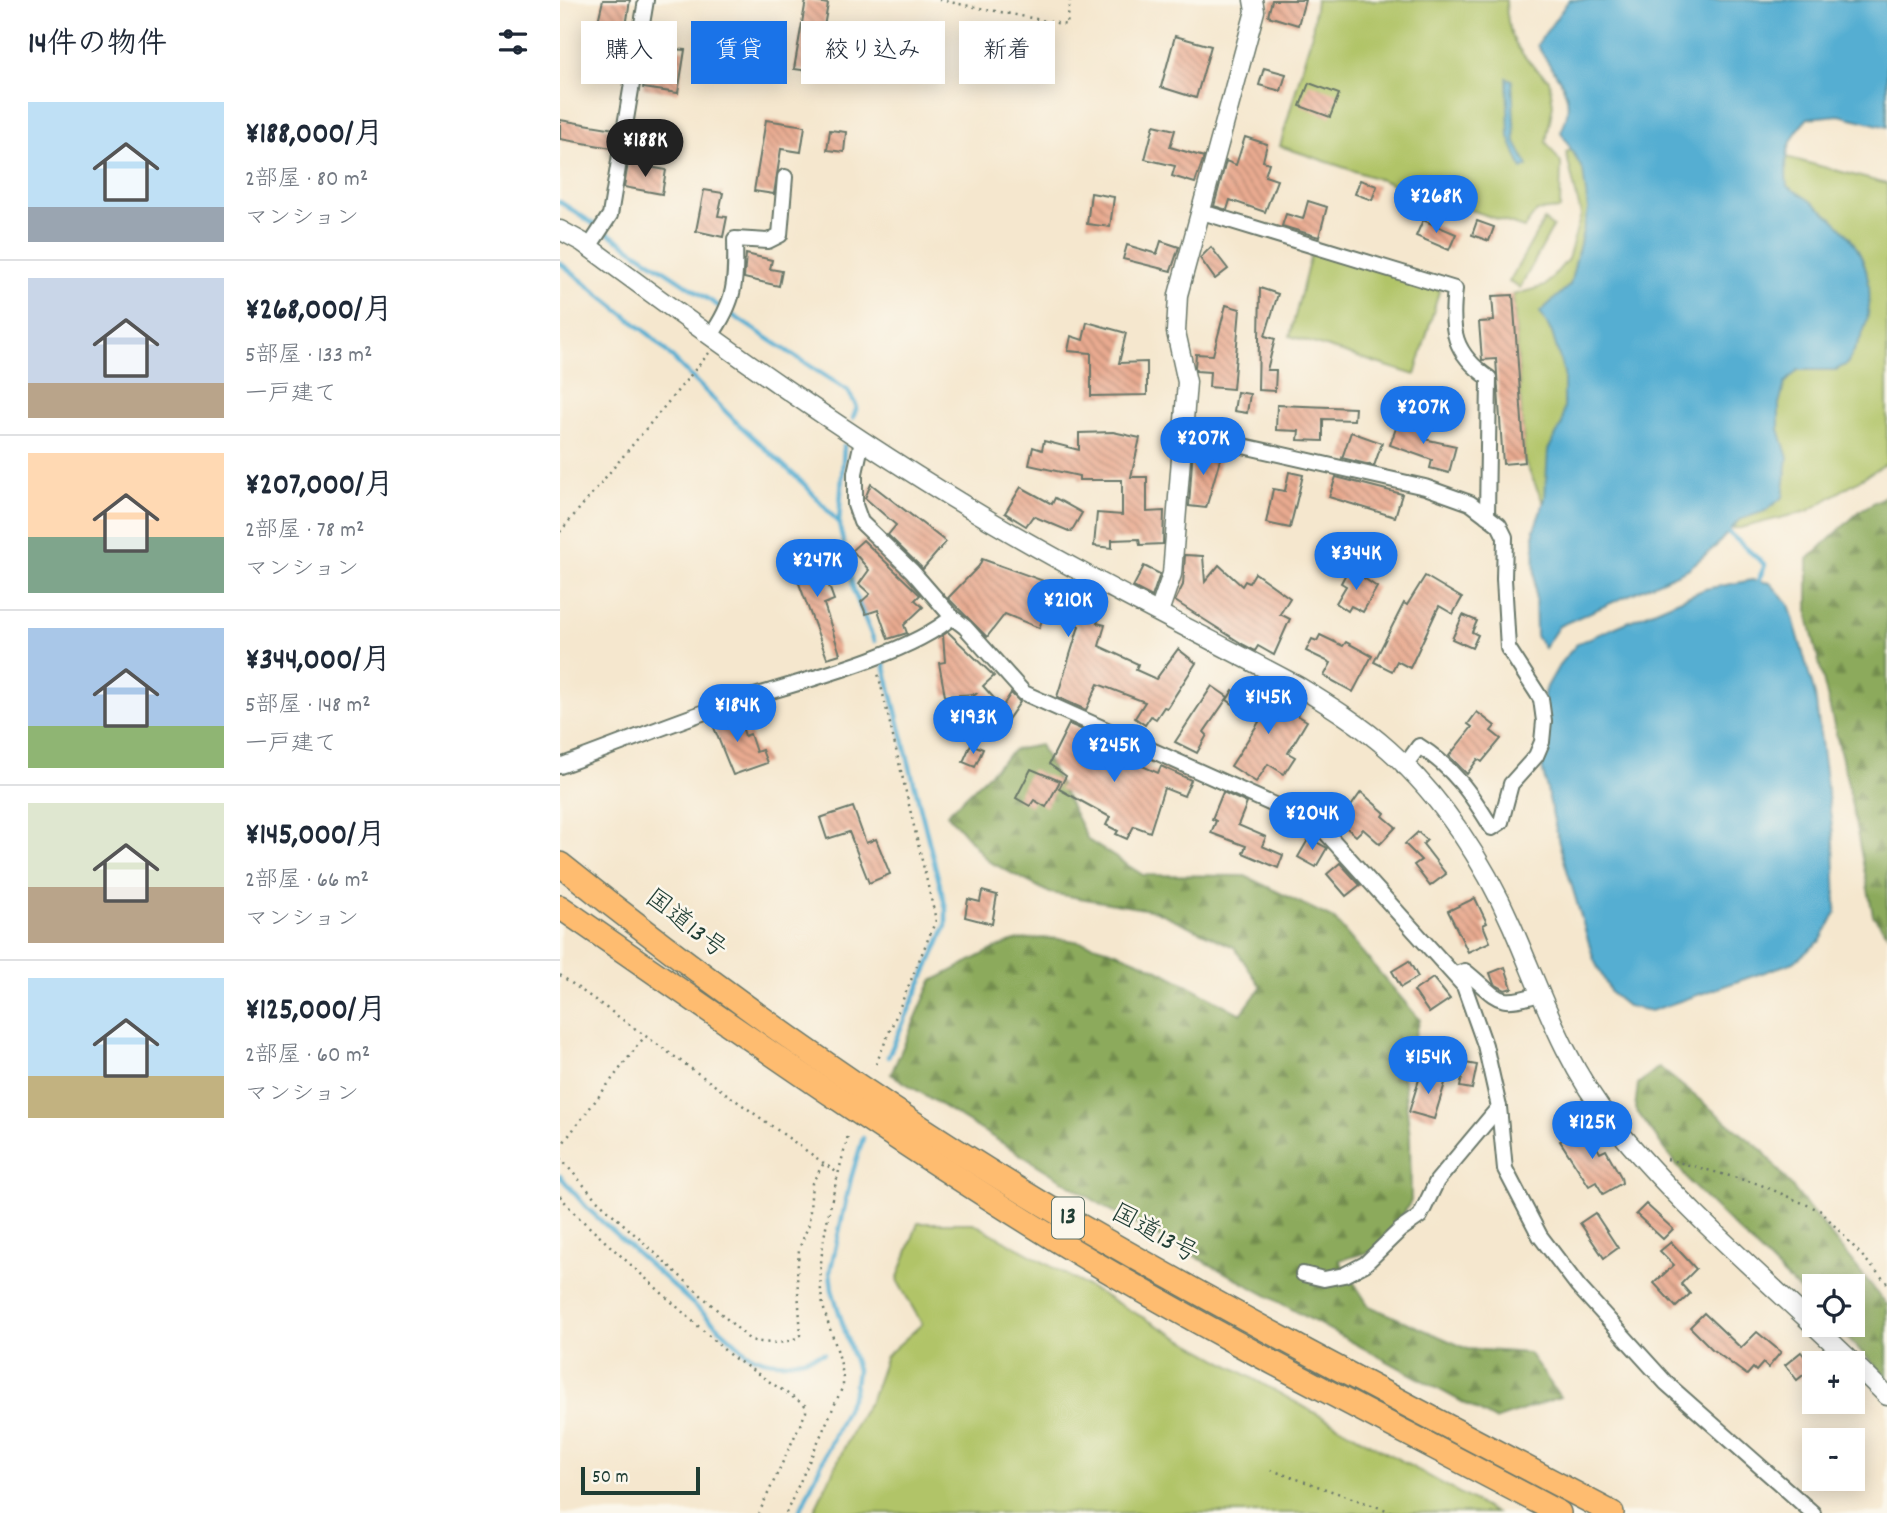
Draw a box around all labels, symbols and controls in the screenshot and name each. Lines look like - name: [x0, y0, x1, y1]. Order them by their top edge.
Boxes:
- chip: 購入: [581, 21, 677, 84]
- chip: 賃貸: [691, 21, 787, 84]
- chip: 絞り込み: [801, 21, 945, 84]
- chip: 新着: [959, 21, 1055, 84]
- icon: filters: [494, 23, 532, 61]
- text: 14件の物件: [28, 25, 167, 68]
- text: ¥188,000/月: [245, 115, 383, 158]
- pin: ¥188K: [596, 120, 694, 179]
- text: ¥188K: [622, 125, 668, 158]
- icon: home: [84, 130, 168, 214]
- text: 2部屋 · 80 m²: [245, 164, 368, 197]
- pin: ¥268K: [1387, 176, 1485, 235]
- text: ¥268K: [1410, 181, 1462, 214]
- text: マンション: [245, 203, 359, 236]
- text: ¥268,000/月: [245, 291, 393, 334]
- icon: home: [84, 306, 168, 390]
- text: 5部屋 · 133 m²: [245, 340, 372, 373]
- text: 一戸建て: [245, 379, 337, 412]
- pin: ¥207K: [1374, 386, 1472, 446]
- text: ¥207K: [1396, 392, 1450, 425]
- pin: ¥207K: [1154, 418, 1252, 477]
- text: ¥207K: [1176, 423, 1230, 456]
- text: ¥207,000/月: [245, 466, 394, 509]
- icon: home: [84, 481, 168, 565]
- text: 2部屋 · 78 m²: [245, 515, 364, 548]
- pin: ¥344K: [1307, 532, 1405, 592]
- text: ¥344K: [1330, 538, 1382, 571]
- pin: ¥247K: [768, 540, 866, 599]
- text: ¥247K: [792, 545, 842, 578]
- text: マンション: [245, 554, 359, 587]
- pin: ¥210K: [1019, 580, 1117, 639]
- text: ¥210K: [1043, 585, 1093, 618]
- text: ¥344,000/月: [245, 641, 391, 684]
- icon: home: [84, 656, 168, 740]
- pin: ¥145K: [1219, 676, 1317, 736]
- text: ¥145K: [1245, 682, 1292, 715]
- pin: ¥184K: [688, 684, 786, 744]
- text: 5部屋 · 148 m²: [245, 690, 371, 723]
- text: ¥184K: [714, 690, 760, 723]
- pin: ¥193K: [924, 696, 1022, 756]
- text: ¥193K: [949, 702, 997, 735]
- pin: ¥245K: [1065, 724, 1163, 784]
- text: 一戸建て: [245, 729, 337, 762]
- text: ¥245K: [1088, 730, 1140, 763]
- pin: ¥204K: [1263, 792, 1361, 852]
- text: ¥204K: [1285, 798, 1339, 831]
- text: ¥145,000/月: [245, 816, 386, 859]
- icon: home: [84, 831, 168, 915]
- text: 2部屋 · 66 m²: [245, 865, 369, 898]
- street label: 国道13号: [636, 881, 734, 969]
- text: マンション: [245, 904, 359, 937]
- text: ¥125,000/月: [245, 991, 386, 1034]
- icon: home: [84, 1006, 168, 1090]
- pin: ¥154K: [1379, 1036, 1477, 1096]
- text: 2部屋 · 60 m²: [245, 1040, 370, 1073]
- text: ¥154K: [1405, 1042, 1452, 1075]
- text: マンション: [245, 1079, 359, 1112]
- pin: ¥125K: [1543, 1102, 1641, 1161]
- text: ¥125K: [1568, 1107, 1616, 1140]
- street label: 国道13号: [1103, 1196, 1205, 1274]
- road number: 13: [1052, 1198, 1084, 1238]
- map controls: [1802, 1274, 1865, 1491]
- button: locate: [1802, 1274, 1865, 1337]
- button: +: [1802, 1351, 1865, 1414]
- button: −: [1802, 1428, 1865, 1491]
- scale bar: [581, 1464, 700, 1496]
- text: 50 m: [592, 1465, 629, 1492]

